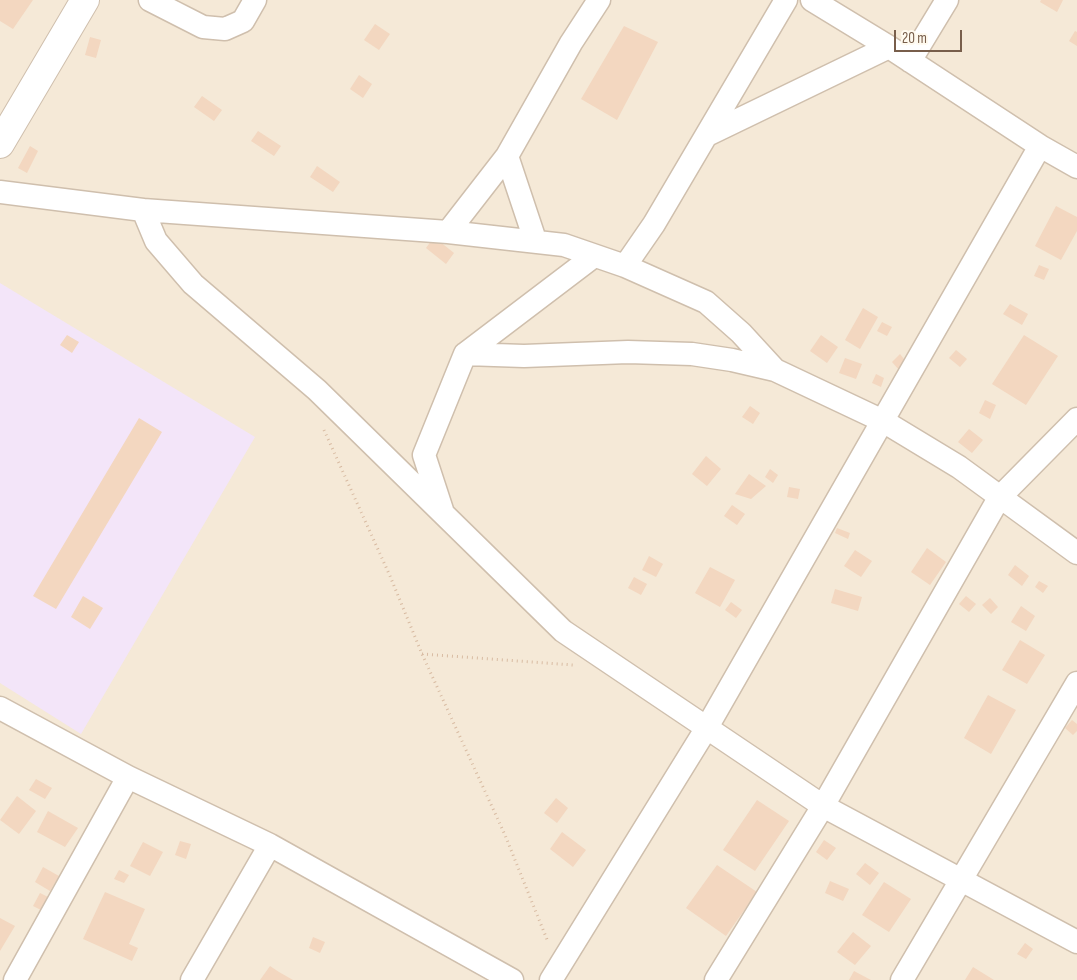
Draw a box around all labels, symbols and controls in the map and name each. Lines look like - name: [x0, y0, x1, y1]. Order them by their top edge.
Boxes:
- scale bar: [897, 20, 964, 52]
- text: 20 m: [902, 29, 927, 48]

